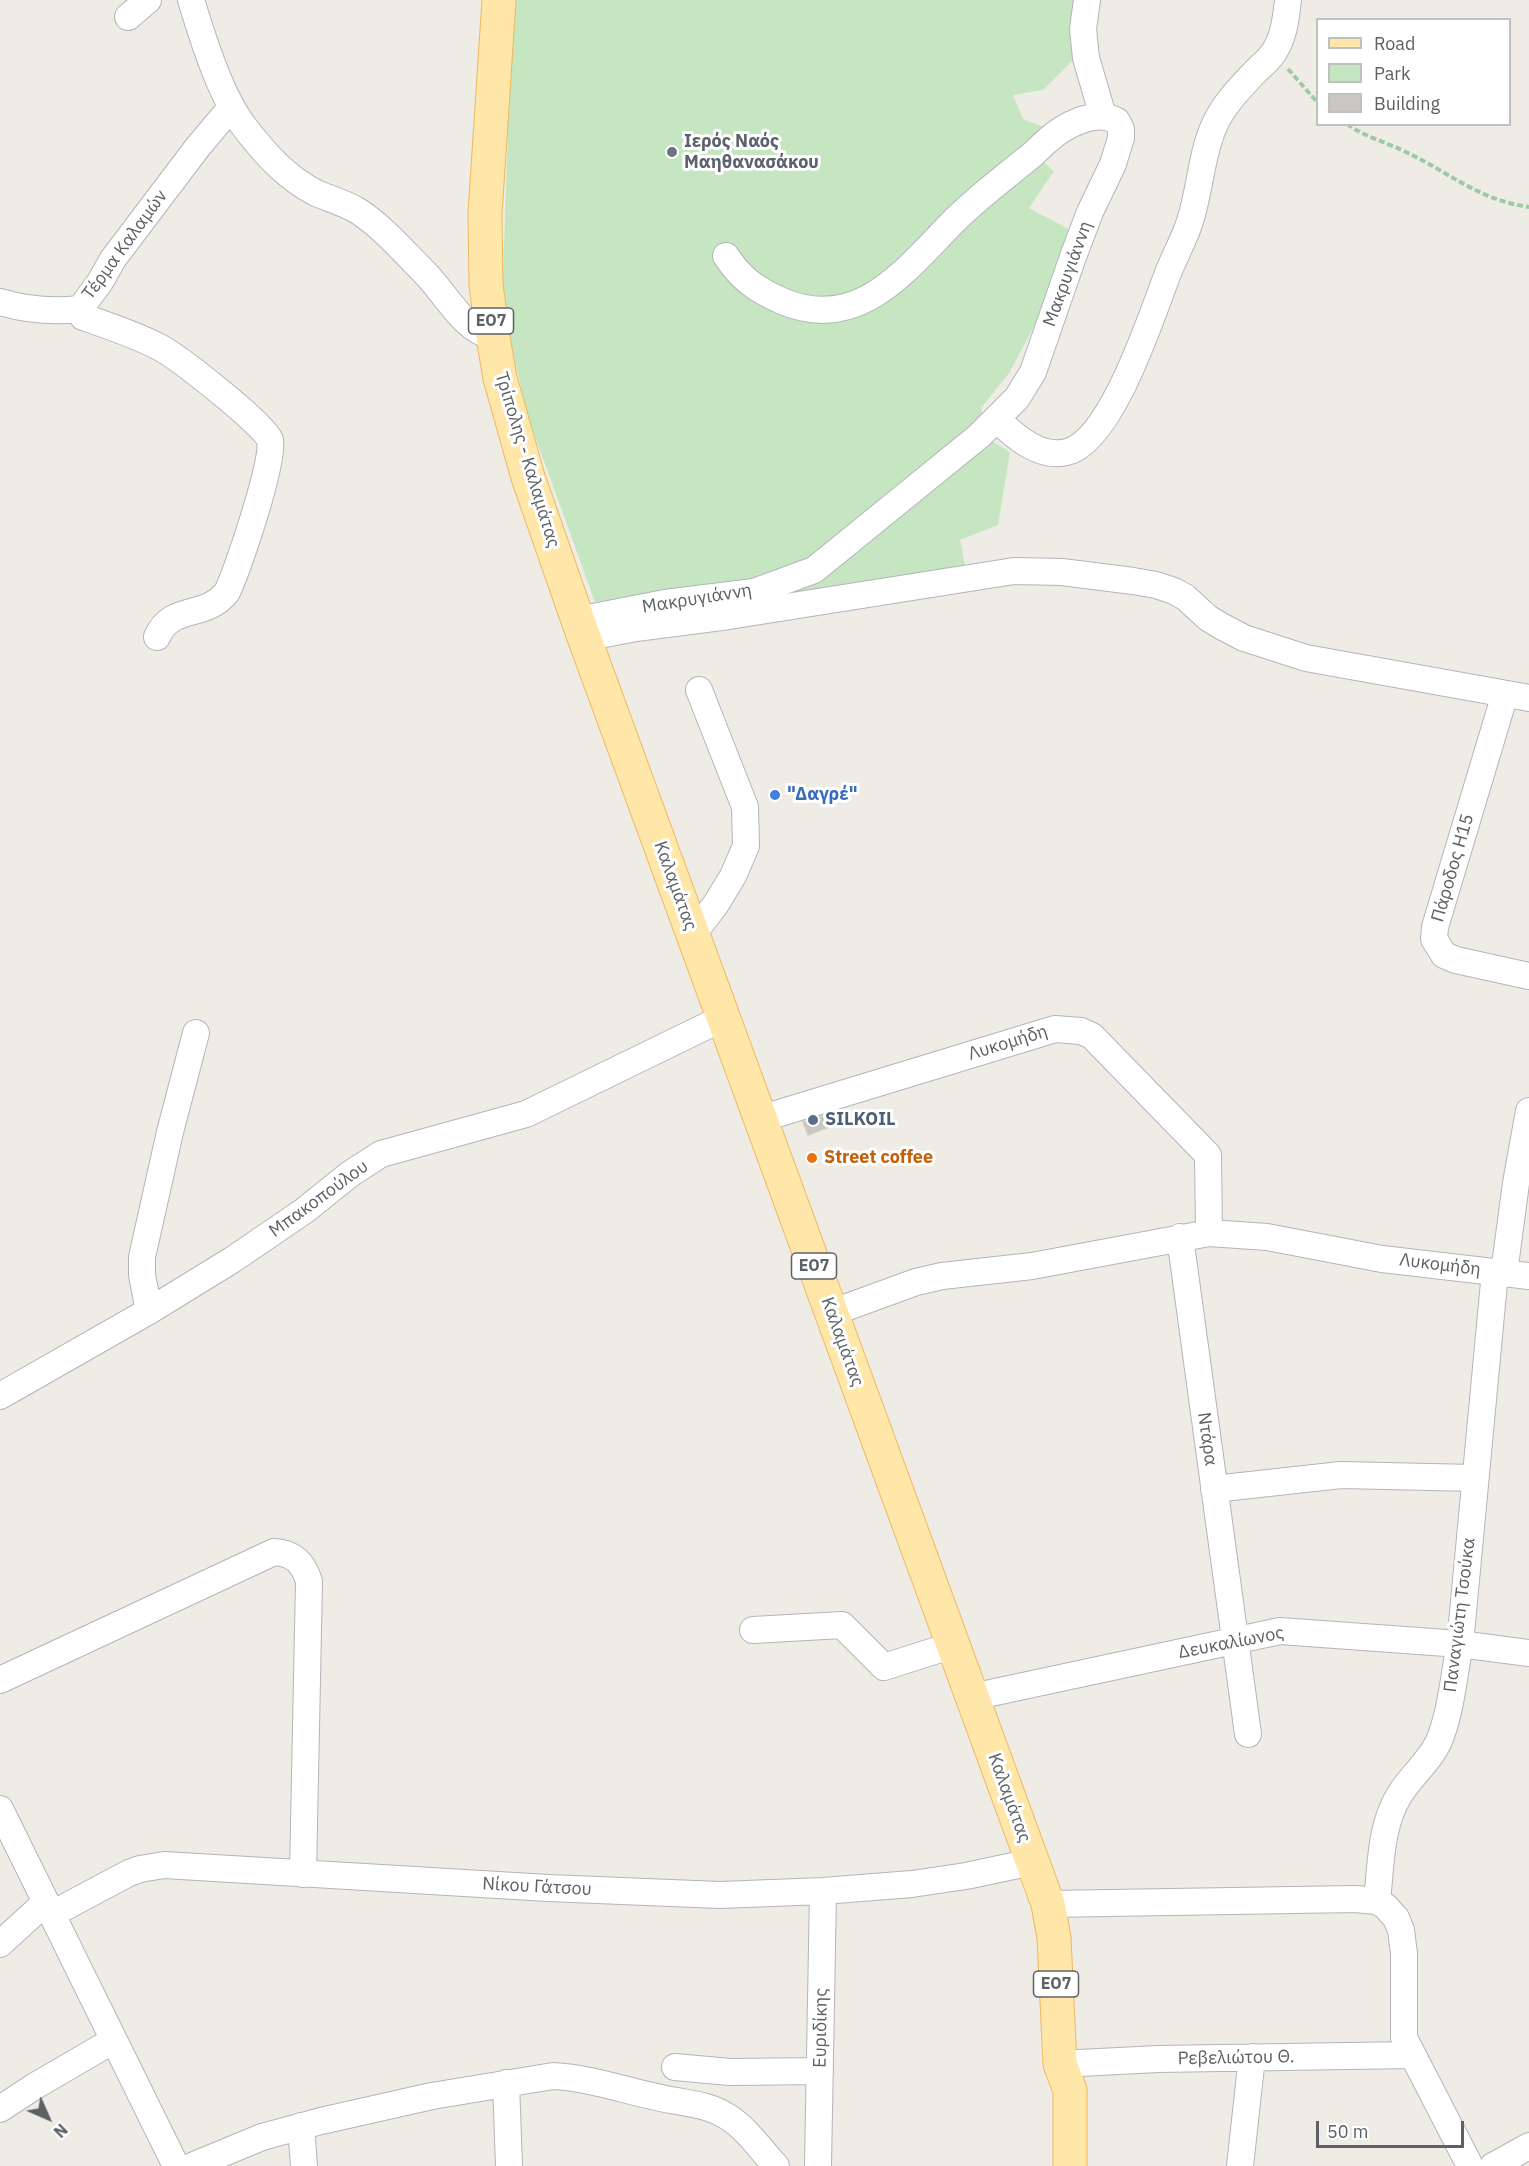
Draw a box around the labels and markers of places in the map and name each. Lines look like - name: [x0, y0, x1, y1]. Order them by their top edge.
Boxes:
- place label: Ιερός Ναός Μαηθανασάκου: [684, 131, 819, 174]
- marker: Ιερός Ναός Μαηθανασάκου: [665, 145, 679, 159]
- place label: "Δαγρέ": [787, 784, 858, 806]
- marker: "Δαγρέ": [768, 788, 782, 802]
- place label: SILKOIL: [825, 1109, 896, 1131]
- marker: SILKOIL: [806, 1113, 820, 1127]
- place label: Street coffee: [824, 1147, 933, 1169]
- marker: Street coffee: [805, 1151, 819, 1165]

